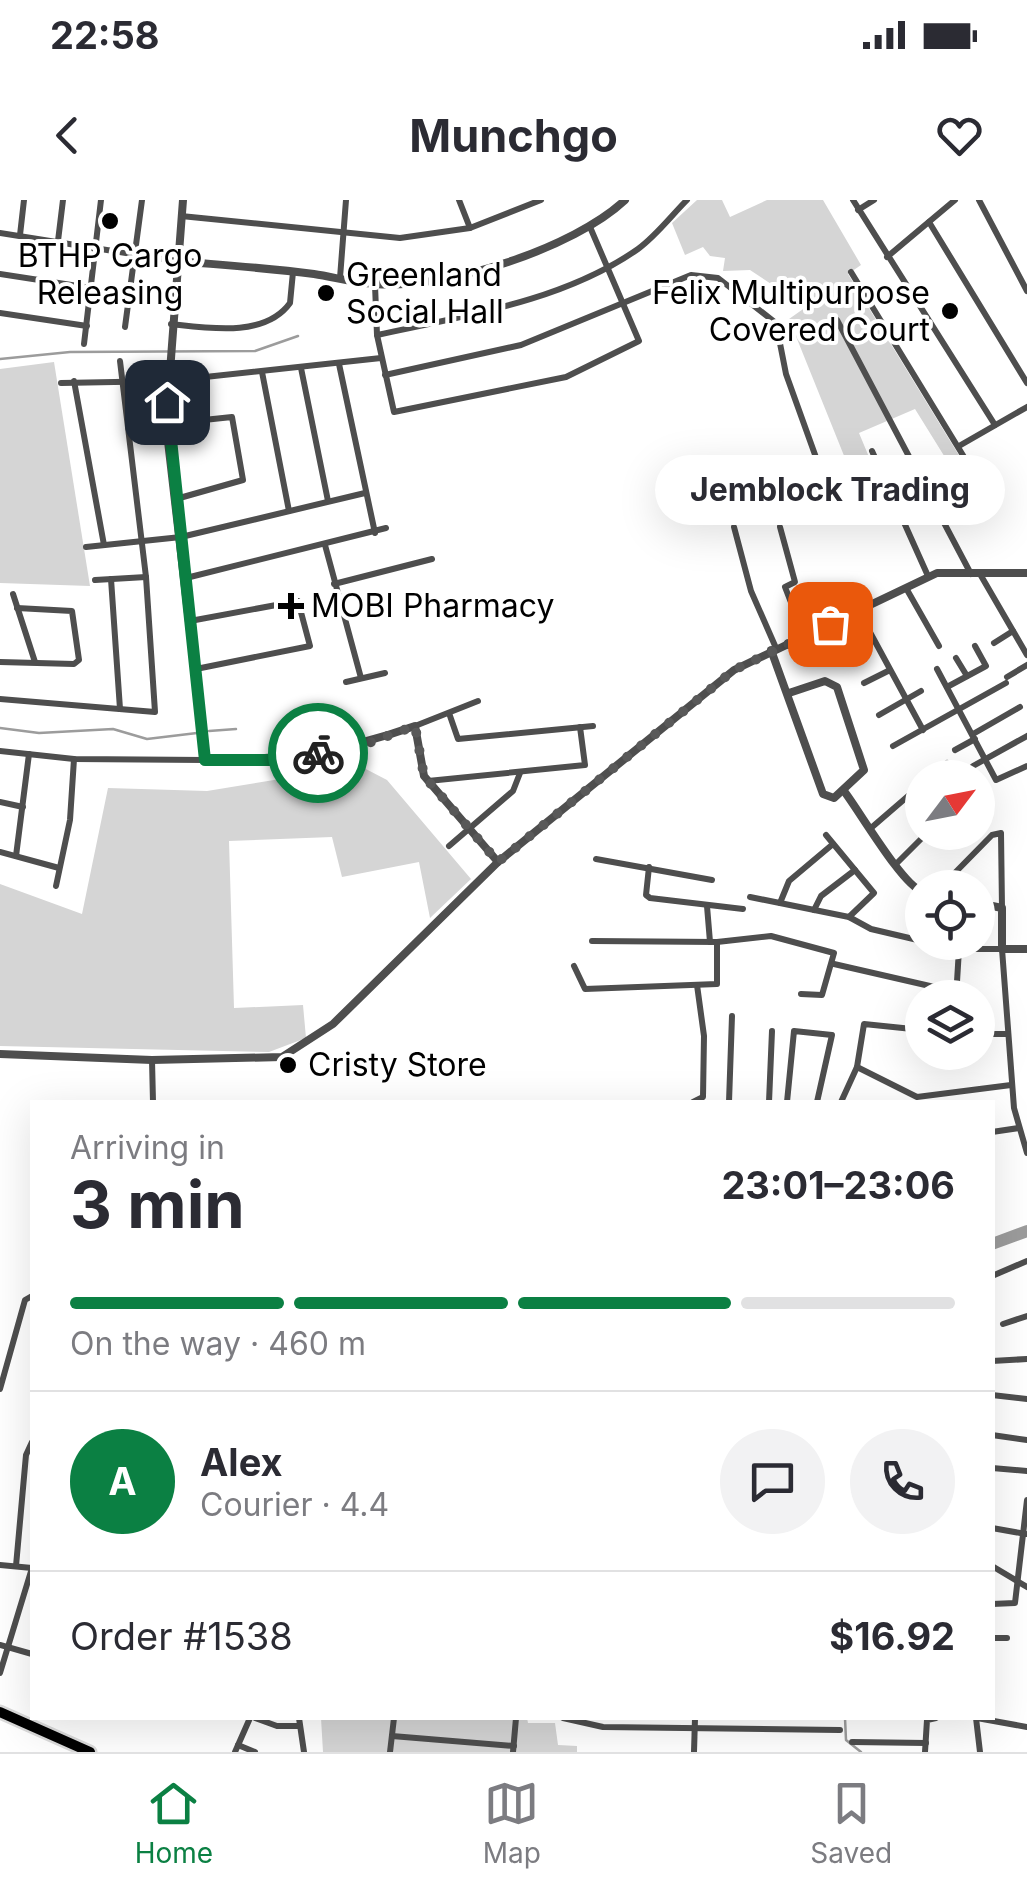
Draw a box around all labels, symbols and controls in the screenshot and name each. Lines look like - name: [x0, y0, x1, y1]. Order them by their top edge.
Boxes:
- text: 22:58: [50, 12, 160, 58]
- icon: back: [40, 108, 95, 163]
- text: Munchgo: [409, 108, 618, 163]
- icon: heart: [932, 108, 987, 163]
- marker: BTHP Cargo Releasing: [99, 210, 121, 232]
- place label: BTHP Cargo Releasing: [18, 236, 202, 312]
- place label: Greenland Social Hall: [346, 255, 504, 331]
- place label: Felix Multipurpose Covered Court: [652, 273, 930, 349]
- marker: Greenland Social Hall: [315, 282, 337, 304]
- marker: Felix Multipurpose Covered Court: [939, 300, 961, 322]
- pin: [125, 360, 210, 445]
- icon: home: [140, 375, 195, 430]
- callout: Jemblock Trading: [655, 454, 1005, 524]
- text: Jemblock Trading: [690, 470, 970, 509]
- pin: [788, 582, 873, 667]
- place label: MOBI Pharmacy: [311, 586, 554, 625]
- marker: MOBI Pharmacy: [280, 595, 302, 617]
- icon: bag: [803, 597, 858, 652]
- courier: [268, 703, 368, 803]
- icon: bike: [291, 726, 346, 781]
- north arrow: [905, 760, 995, 850]
- map controls: [905, 760, 995, 1070]
- button: locate: [905, 870, 995, 960]
- button: layers: [905, 980, 995, 1070]
- place label: Cristy Store: [308, 1045, 487, 1084]
- marker: Cristy Store: [277, 1054, 299, 1076]
- text: Arriving in: [70, 1128, 225, 1167]
- text: 23:01–23:06: [721, 1162, 955, 1208]
- text: 3 min: [70, 1165, 245, 1244]
- text: On the way · 460 m: [70, 1324, 366, 1363]
- button: chat: [720, 1429, 825, 1534]
- button: phone: [850, 1429, 955, 1534]
- text: Alex: [200, 1439, 283, 1485]
- text: A: [108, 1458, 137, 1504]
- text: Courier · 4.4: [200, 1485, 389, 1524]
- text: Order #1538: [70, 1613, 293, 1659]
- text: $16.92: [829, 1613, 955, 1659]
- tab: Home: [135, 1776, 213, 1870]
- tab: Map: [483, 1776, 541, 1870]
- tab: Saved: [810, 1776, 892, 1870]

